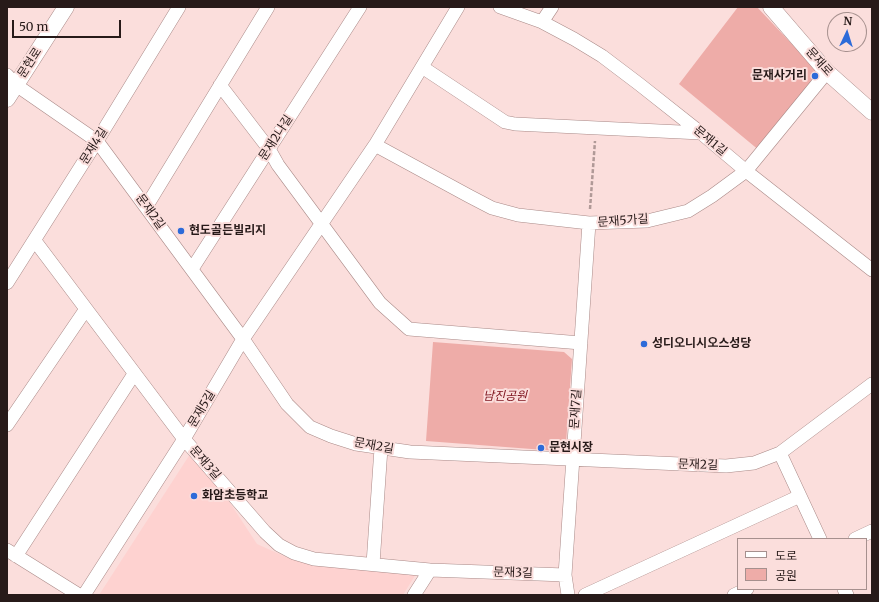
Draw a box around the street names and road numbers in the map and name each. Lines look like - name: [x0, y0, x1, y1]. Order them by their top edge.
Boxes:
- street label: 문현로: [15, 45, 45, 81]
- street label: 문재로: [803, 45, 835, 79]
- street label: 문재2나길: [256, 113, 296, 163]
- street label: 문재1길: [691, 123, 729, 159]
- street label: 문재4길: [77, 125, 111, 167]
- street label: 문재2길: [132, 191, 168, 233]
- street label: 문재5가길: [597, 212, 649, 230]
- street label: 문재5길: [185, 388, 219, 430]
- street label: 문재7길: [567, 389, 585, 429]
- street label: 문재2길: [353, 435, 395, 457]
- street label: 문재3길: [186, 443, 224, 483]
- street label: 문재2길: [678, 457, 718, 473]
- street label: 문재3길: [493, 565, 533, 581]

